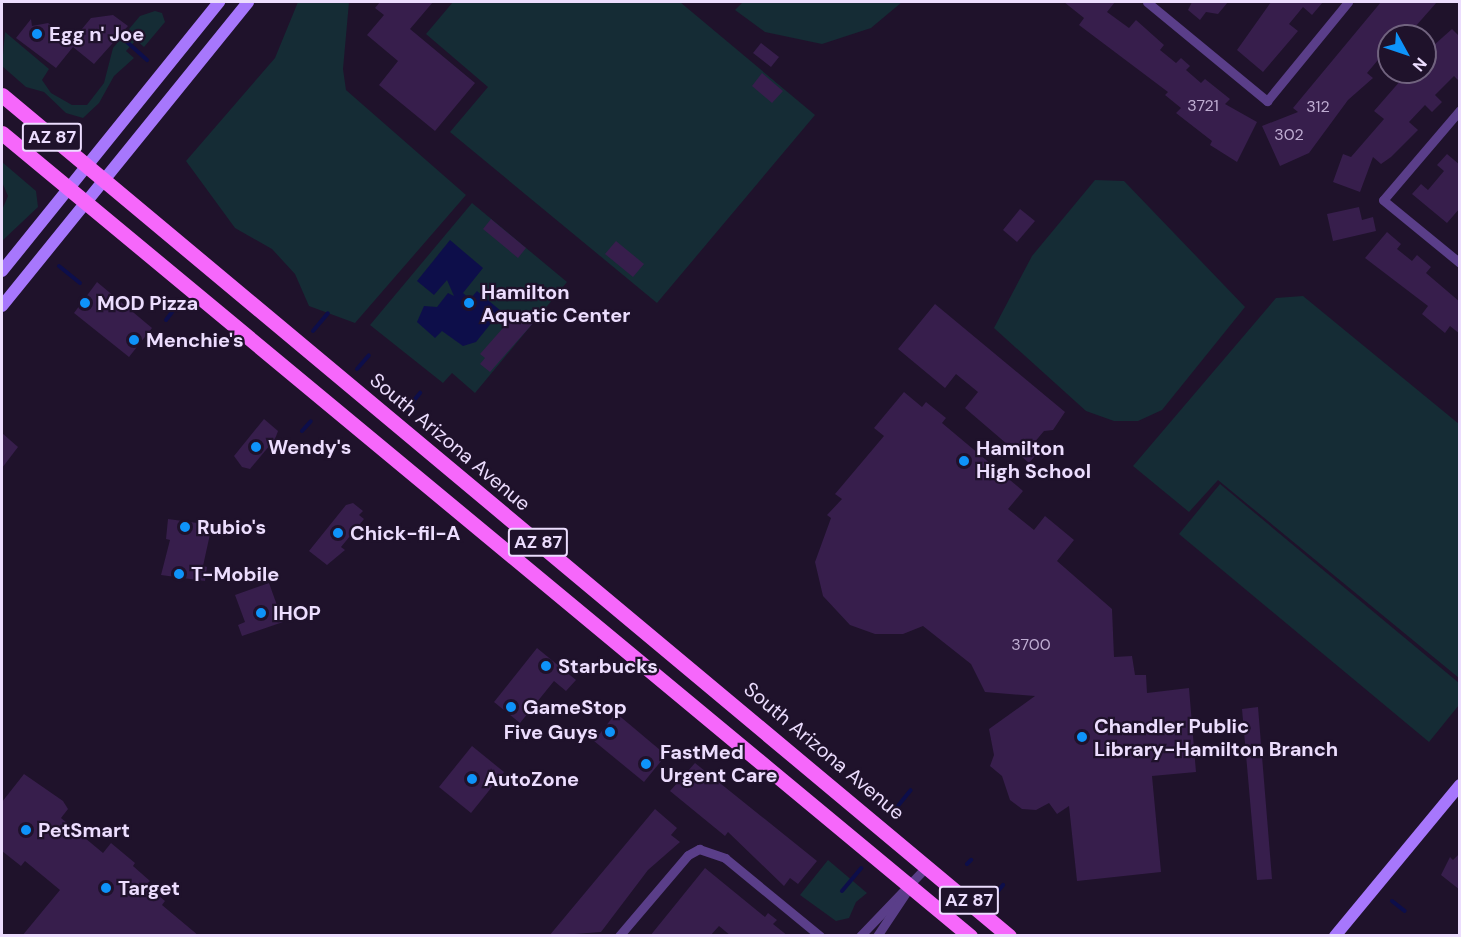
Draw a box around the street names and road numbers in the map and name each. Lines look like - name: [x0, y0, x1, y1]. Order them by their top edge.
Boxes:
- road number: AZ 87: [20, 122, 84, 152]
- street label: South Arizona Avenue: [365, 368, 535, 516]
- road number: AZ 87: [506, 527, 570, 557]
- street label: South Arizona Avenue: [739, 677, 909, 825]
- road number: AZ 87: [938, 885, 1000, 915]

